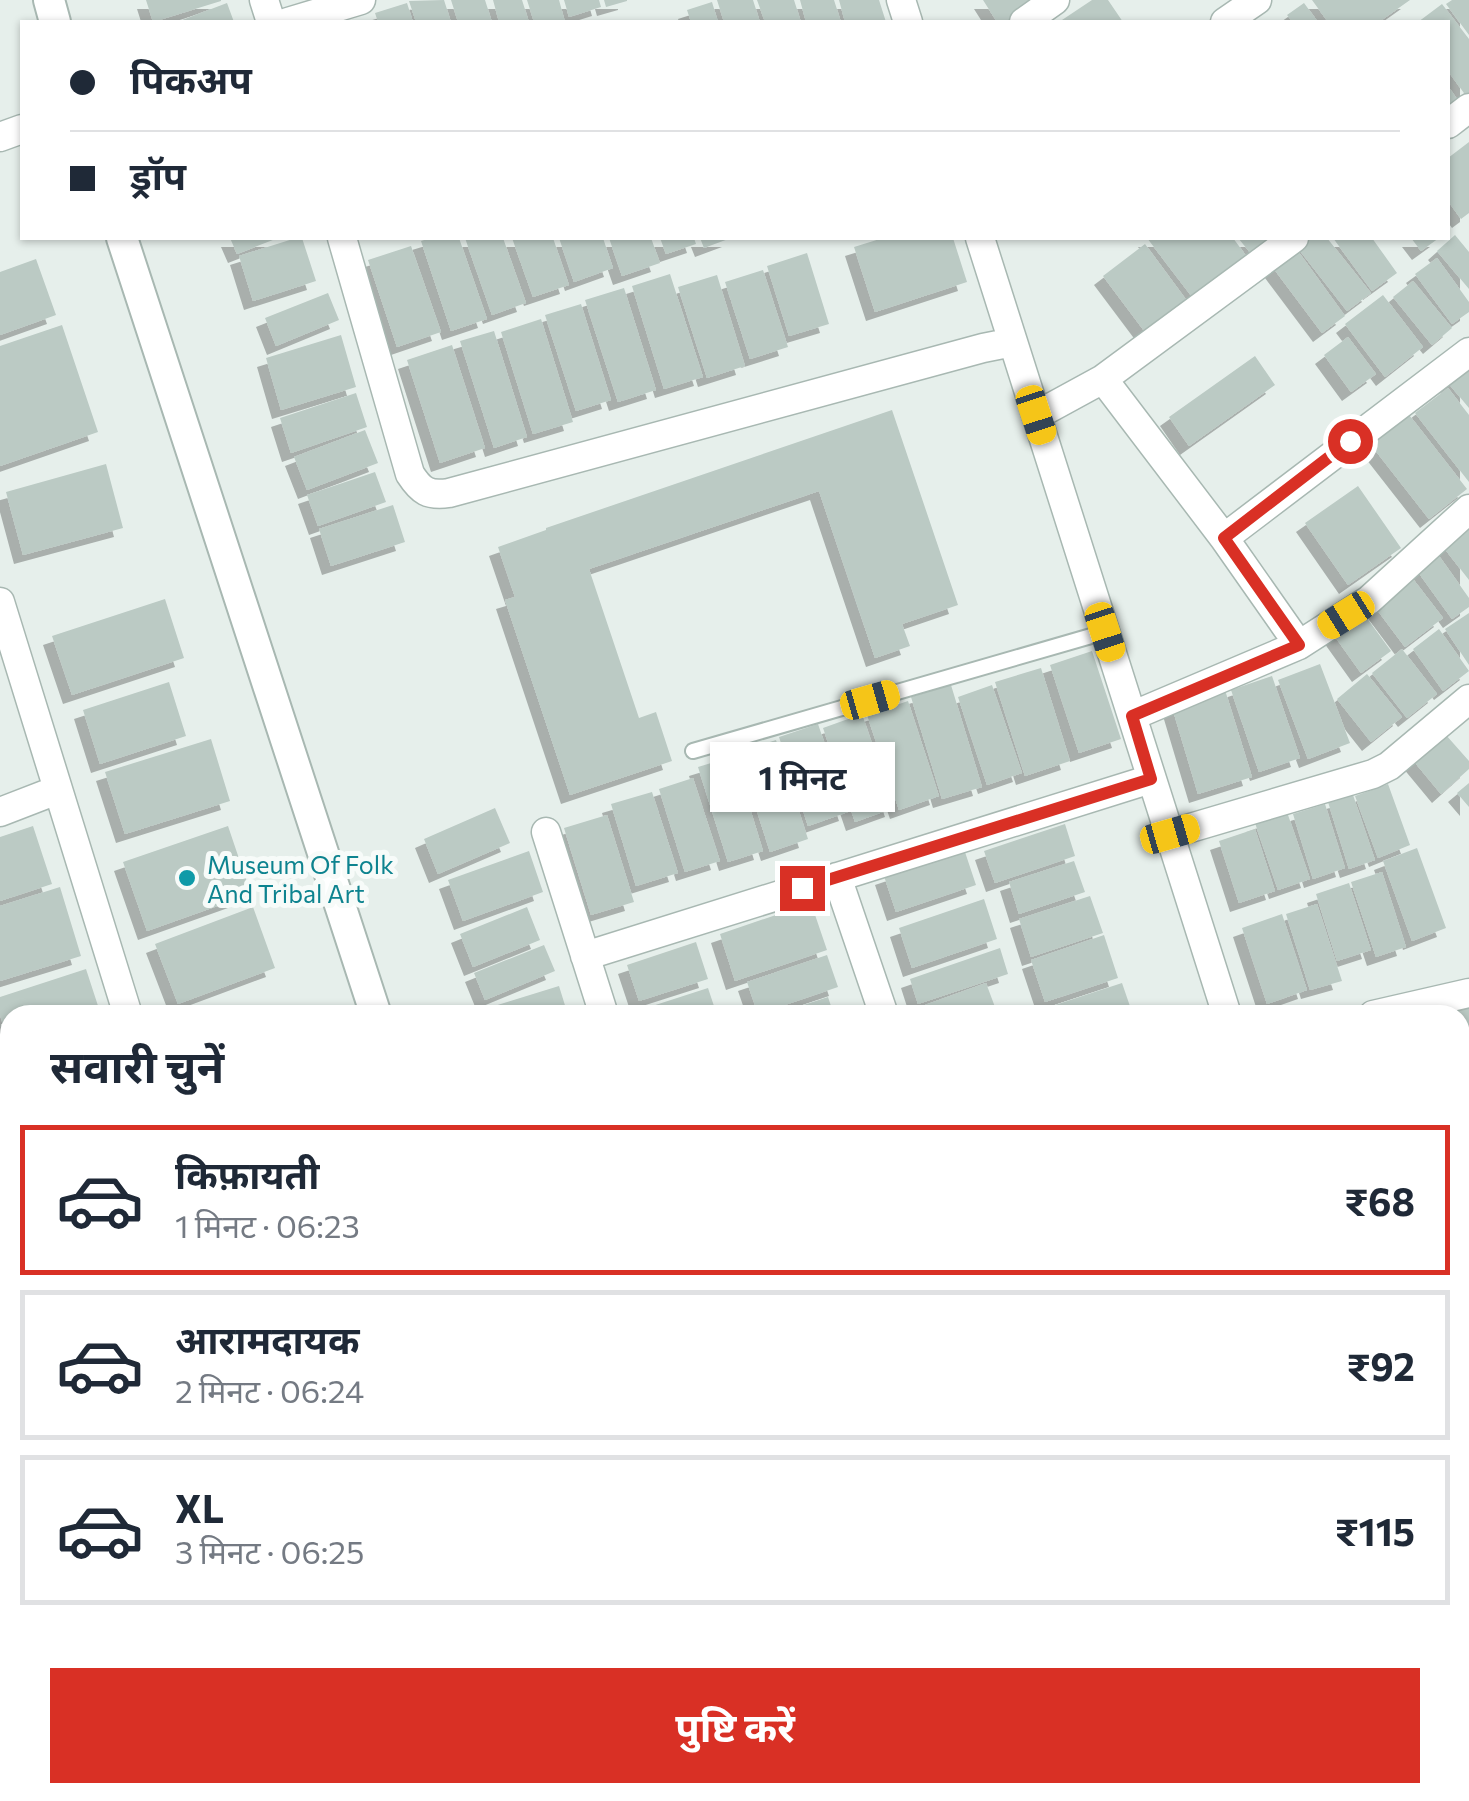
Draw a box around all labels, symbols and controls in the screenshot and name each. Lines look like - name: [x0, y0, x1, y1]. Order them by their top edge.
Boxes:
- text: पिकअप: [130, 55, 252, 102]
- text: ड्रॉप: [130, 151, 186, 198]
- car: [1012, 382, 1060, 448]
- route start: [1328, 419, 1373, 464]
- car: [1313, 586, 1379, 644]
- car: [1081, 599, 1129, 665]
- car: [837, 677, 903, 723]
- callout: 1 मिनट: [710, 743, 894, 813]
- text: 1 मिनट: [759, 757, 846, 797]
- car: [1137, 811, 1203, 857]
- place label: Museum Of Folk And Tribal Art: [207, 849, 394, 908]
- route end: [780, 866, 825, 911]
- marker: Museum Of Folk And Tribal Art: [176, 867, 198, 889]
- text: सवारी चुनें: [50, 1037, 224, 1092]
- text: किफ़ायती: [175, 1150, 319, 1197]
- icon: car: [55, 1155, 145, 1245]
- text: ₹68: [1345, 1177, 1415, 1224]
- text: 1 मिनट · 06:23: [175, 1205, 360, 1245]
- text: आरामदायक: [175, 1315, 359, 1362]
- icon: car: [55, 1320, 145, 1410]
- text: ₹92: [1347, 1342, 1415, 1389]
- text: 2 मिनट · 06:24: [175, 1370, 364, 1410]
- text: XL: [175, 1484, 224, 1531]
- icon: car: [55, 1485, 145, 1575]
- text: ₹115: [1335, 1507, 1415, 1554]
- text: 3 मिनट · 06:25: [175, 1531, 365, 1571]
- button: पुष्टि करें: [50, 1668, 1420, 1783]

